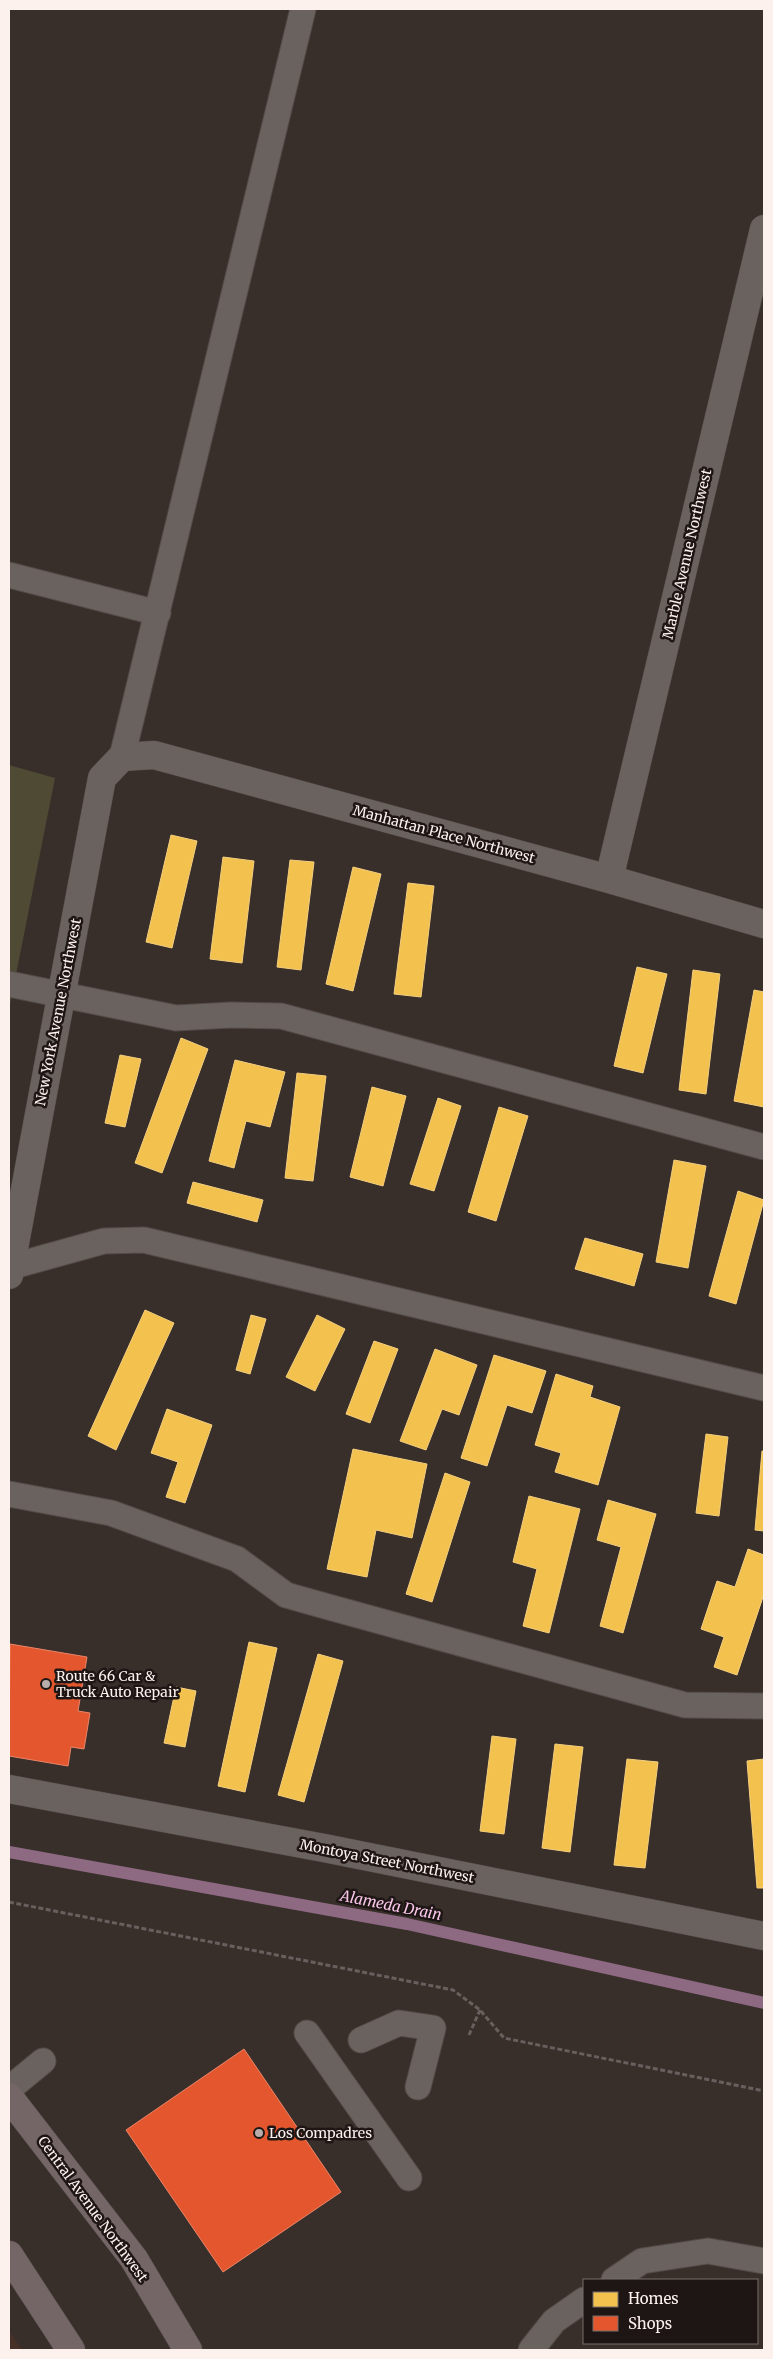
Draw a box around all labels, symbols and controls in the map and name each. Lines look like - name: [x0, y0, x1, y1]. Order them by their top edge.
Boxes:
- street label: Marble Avenue Northwest: [659, 467, 715, 641]
- street label: Manhattan Place Northwest: [351, 801, 538, 867]
- street label: New York Avenue Northwest: [31, 916, 85, 1107]
- place label: Route 66 Car & Truck Auto Repair: [56, 1667, 179, 1701]
- marker: Route 66 Car & Truck Auto Repair: [40, 1678, 52, 1690]
- street label: Montoya Street Northwest: [298, 1835, 476, 1887]
- water label: Alameda Drain: [338, 1886, 443, 1924]
- place label: Los Compadres: [269, 2124, 372, 2142]
- marker: Los Compadres: [253, 2127, 265, 2139]
- street label: Central Avenue Northwest: [34, 2133, 152, 2286]
- legend: [583, 2279, 758, 2344]
- text: Homes: [628, 2289, 679, 2308]
- text: Shops: [628, 2314, 672, 2333]

